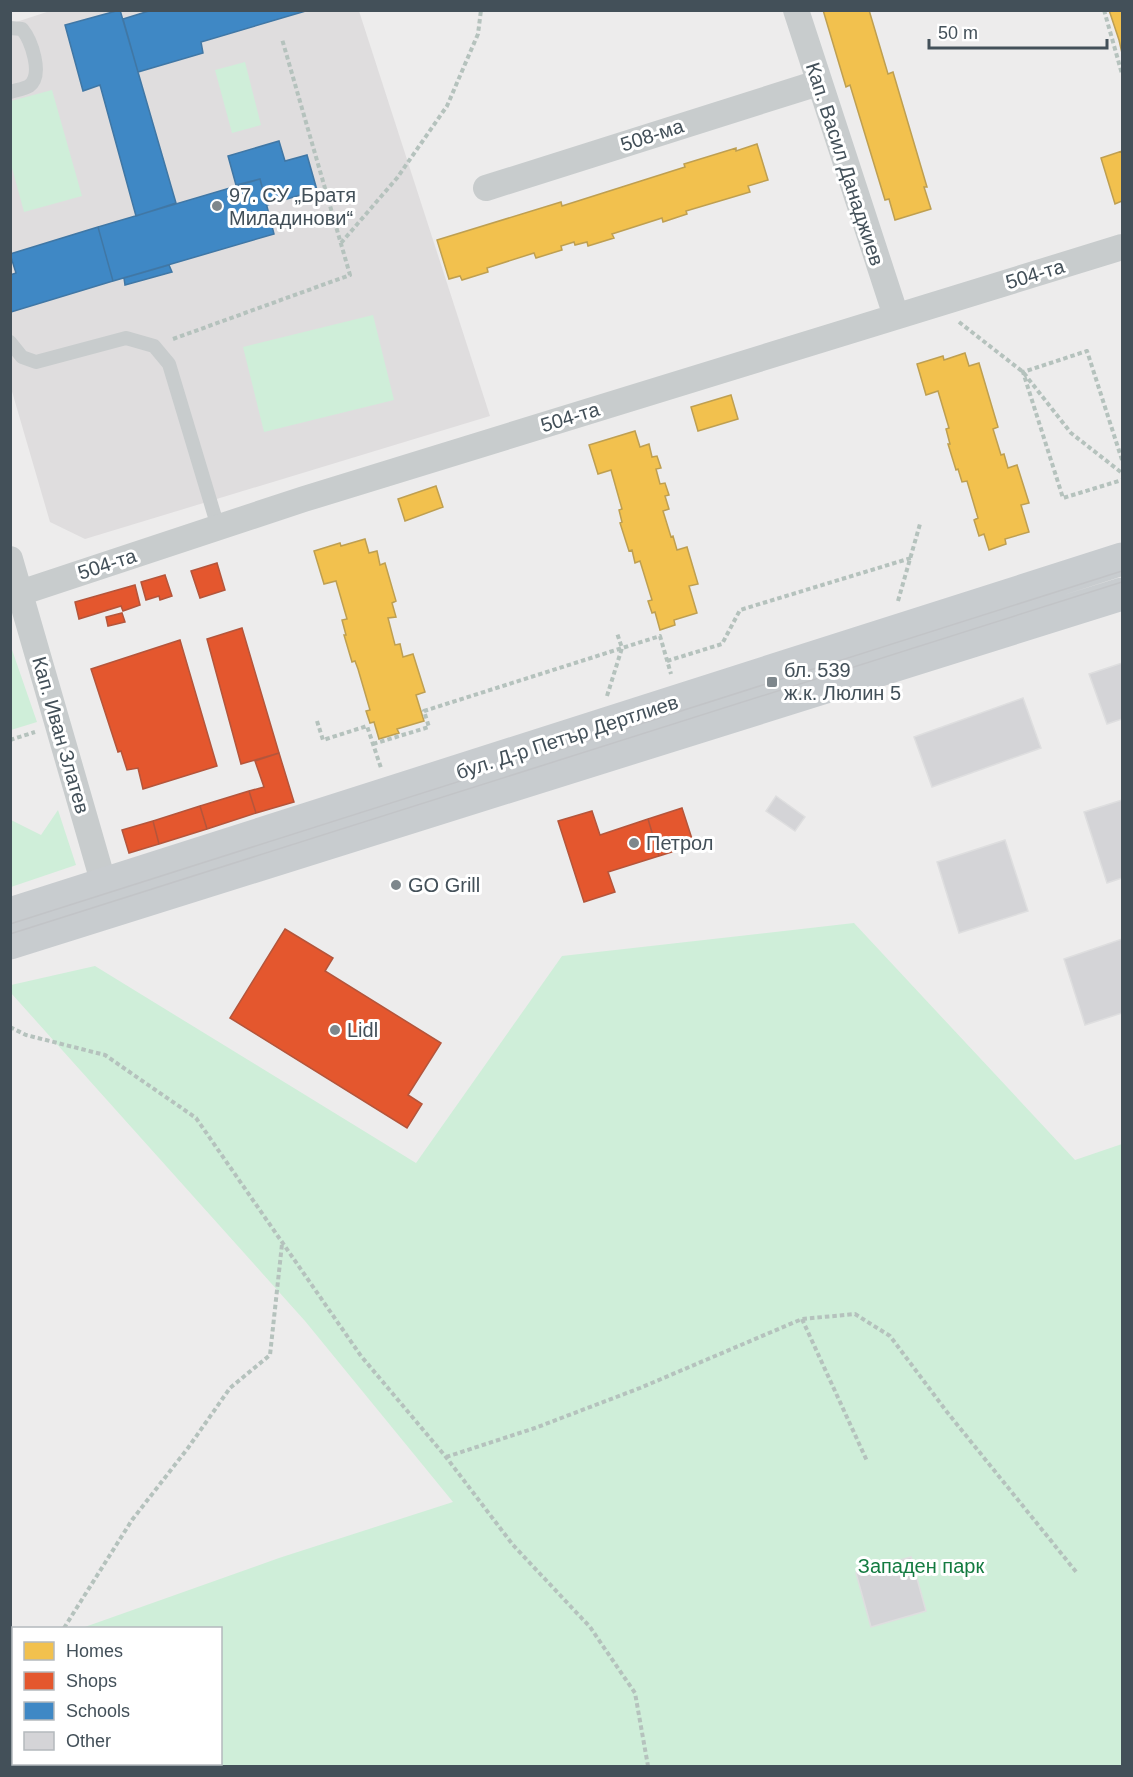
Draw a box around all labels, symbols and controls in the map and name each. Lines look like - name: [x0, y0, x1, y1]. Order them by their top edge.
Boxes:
- scale bar: [929, 12, 1108, 50]
- text: 50 m: [938, 23, 978, 43]
- street label: Кап. Васил Данаджиев: [802, 60, 888, 268]
- street label: 508-ма: [618, 114, 687, 155]
- place label: 97. СУ „Братя Миладинови“: [229, 184, 356, 229]
- marker: 97. СУ „Братя Миладинови“: [210, 199, 224, 213]
- street label: 504-та: [1003, 254, 1068, 293]
- street label: 504-та: [538, 397, 603, 436]
- street label: 504-та: [75, 544, 140, 584]
- street label: Кап. Иван Златев: [28, 654, 94, 816]
- place label: бл. 539 ж.к. Люлин 5: [784, 659, 901, 704]
- marker: бл. 539 ж.к. Люлин 5: [765, 675, 779, 689]
- street label: бул. Д-р Петър Дертлиев: [453, 691, 681, 783]
- place label: Петрол: [646, 832, 713, 854]
- marker: Петрол: [627, 836, 641, 850]
- place label: GO Grill: [408, 874, 480, 896]
- marker: GO Grill: [389, 878, 403, 892]
- place label: Lidl: [347, 1019, 378, 1041]
- marker: Lidl: [328, 1023, 342, 1037]
- park label: Западен парк: [858, 1555, 984, 1577]
- legend: [12, 1627, 222, 1765]
- text: Homes: [66, 1641, 123, 1661]
- text: Shops: [66, 1671, 117, 1691]
- text: Schools: [66, 1701, 130, 1721]
- text: Other: [66, 1731, 111, 1751]

